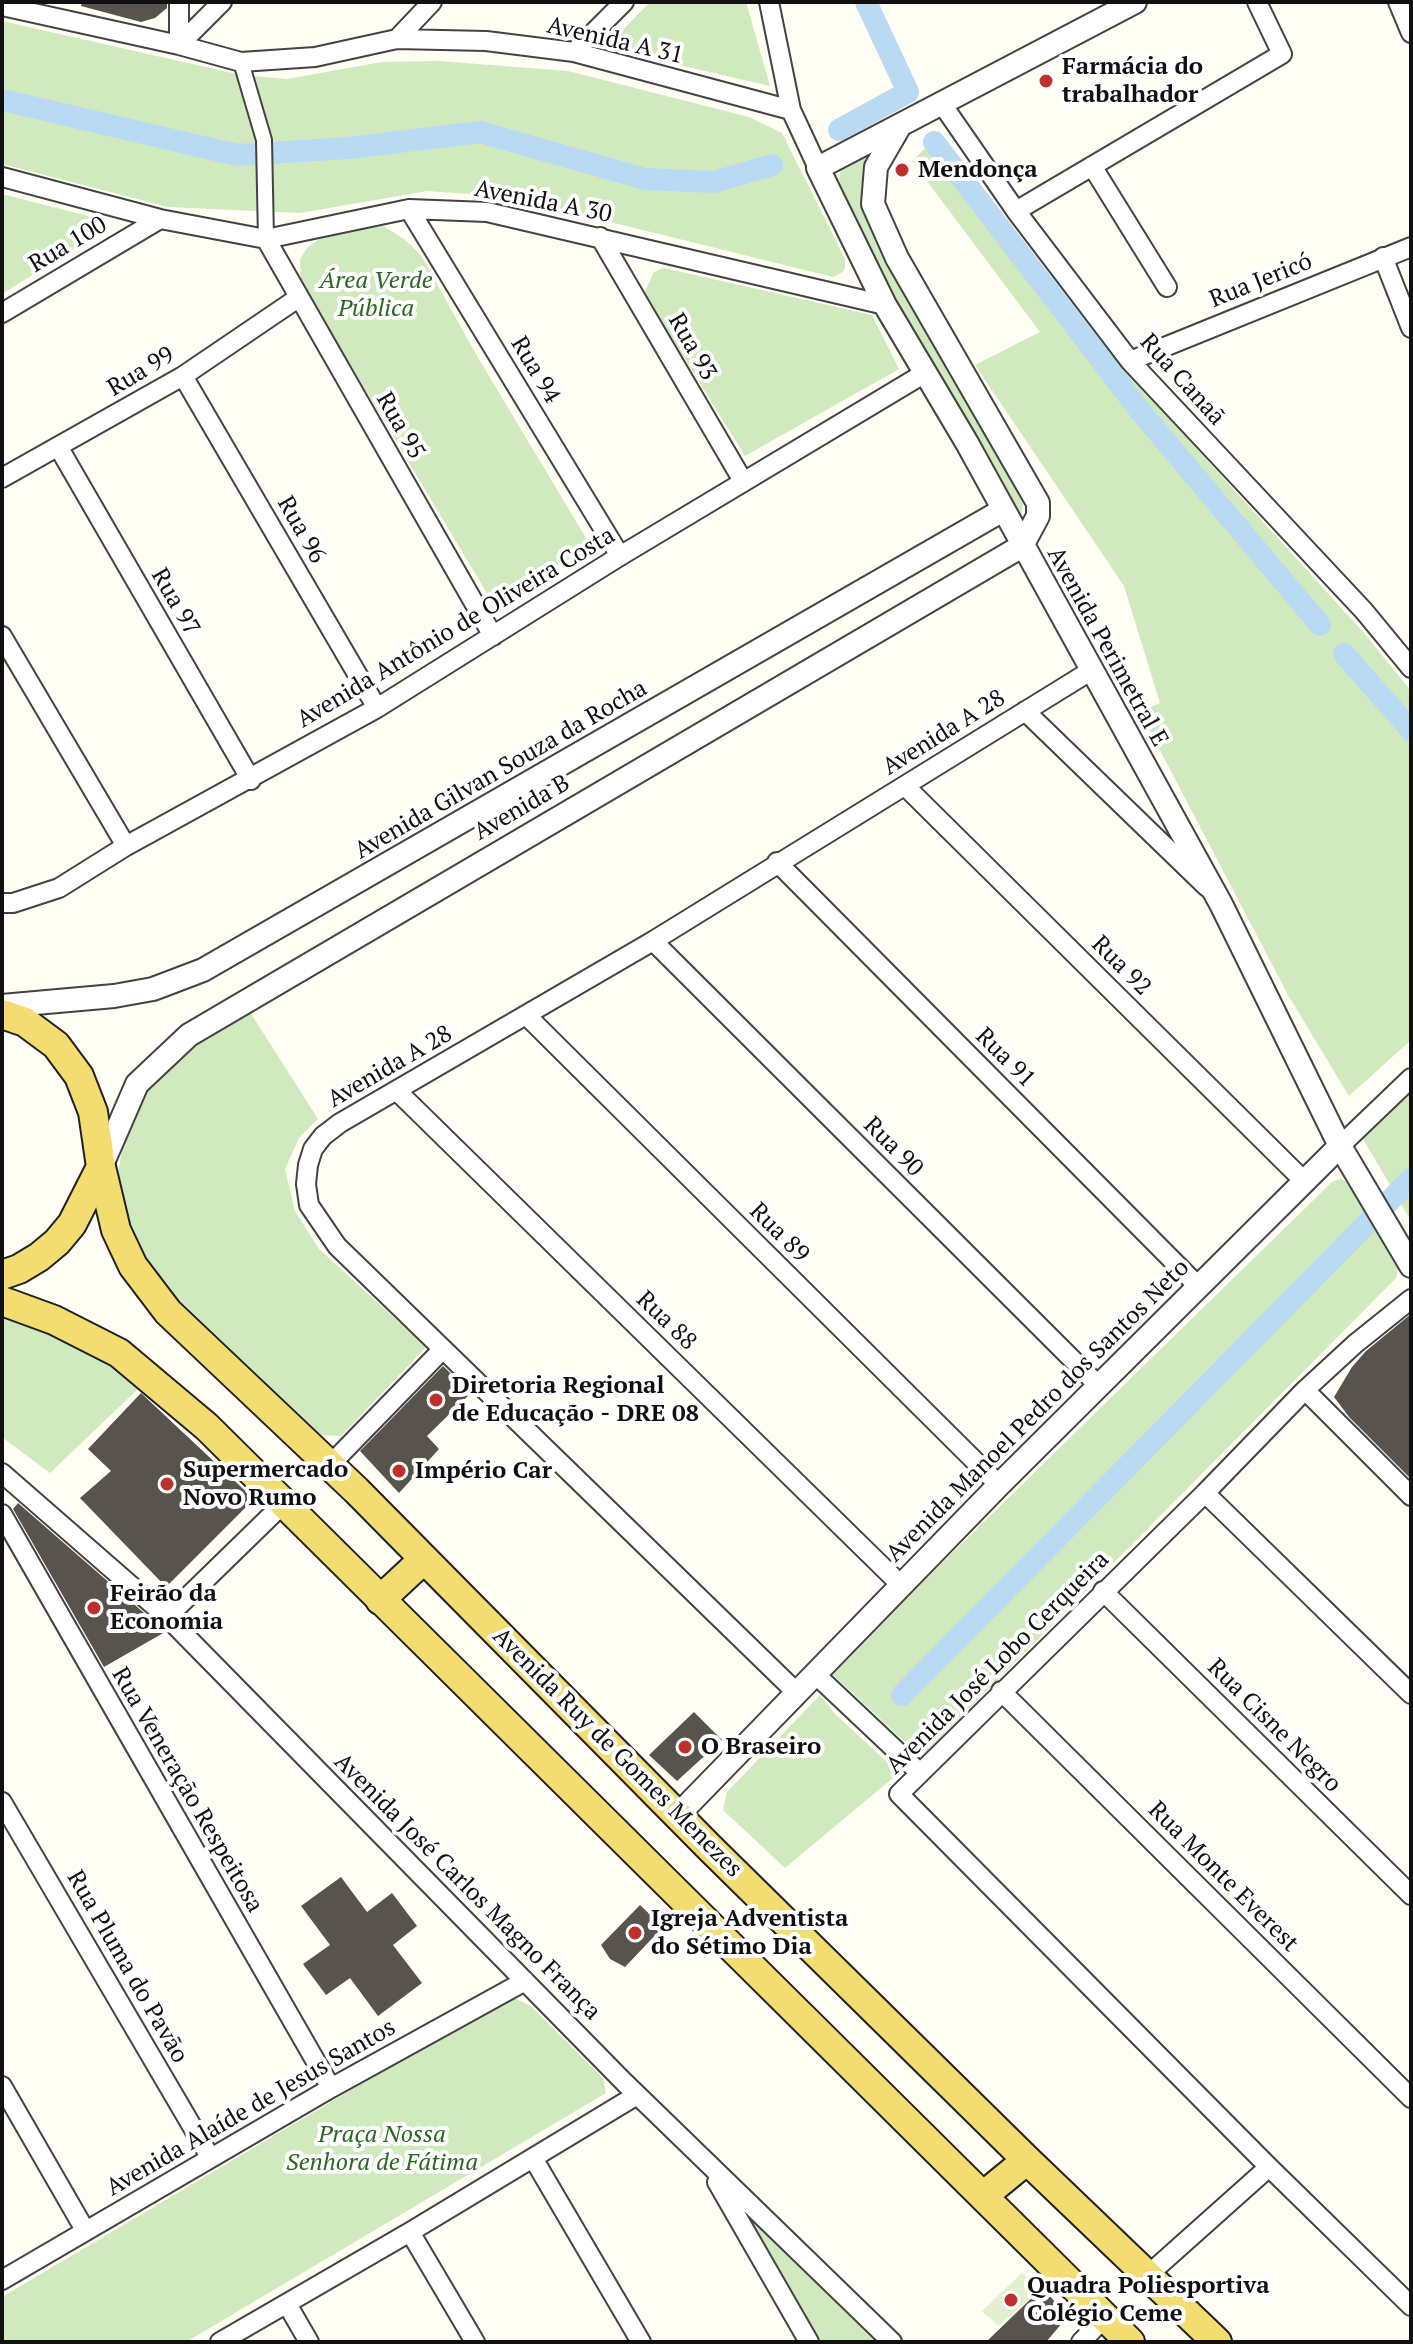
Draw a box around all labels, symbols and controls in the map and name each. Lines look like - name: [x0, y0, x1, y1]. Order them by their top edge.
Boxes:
- street label: Avenida A 31: [544, 11, 686, 71]
- place label: Farmácia do trabalhador: [1062, 53, 1203, 109]
- marker: Farmácia do trabalhador: [1037, 72, 1055, 90]
- place label: Mendonça: [918, 156, 1038, 184]
- marker: Mendonça: [893, 161, 911, 179]
- street label: Avenida A 30: [472, 175, 614, 229]
- street label: Rua 100: [24, 211, 112, 279]
- street label: Rua Jericó: [1206, 247, 1316, 315]
- park label: Área Verde Pública: [319, 267, 433, 323]
- street label: Rua 93: [661, 308, 723, 386]
- street label: Rua Canaã: [1133, 328, 1231, 432]
- street label: Rua 94: [504, 331, 566, 409]
- street label: Rua 99: [102, 341, 180, 403]
- street label: Rua 95: [369, 387, 431, 465]
- street label: Rua 96: [270, 491, 332, 569]
- street label: Avenida Antônio de Oliveira Costa: [292, 521, 620, 735]
- street label: Avenida Perimetral E: [1040, 542, 1174, 752]
- street label: Rua 97: [144, 563, 206, 641]
- street label: Avenida Gilvan Souza da Rocha: [350, 674, 652, 866]
- street label: Avenida A 28: [877, 684, 1011, 782]
- street label: Avenida B: [469, 769, 575, 847]
- street label: Rua 92: [1085, 930, 1157, 1002]
- street label: Avenida A 28: [323, 1020, 457, 1114]
- street label: Rua 91: [969, 1022, 1041, 1094]
- street label: Rua 90: [857, 1111, 929, 1183]
- street label: Rua 89: [743, 1197, 815, 1269]
- street label: Avenida Manoel Pedro dos Santos Neto: [881, 1254, 1195, 1568]
- street label: Rua 88: [630, 1285, 702, 1357]
- place label: Diretoria Regional de Educação - DRE 08: [452, 1372, 699, 1428]
- marker: Diretoria Regional de Educação - DRE 08: [427, 1391, 445, 1409]
- place label: Supermercado Novo Rumo: [183, 1456, 348, 1512]
- place label: Império Car: [415, 1457, 552, 1485]
- marker: Império Car: [390, 1462, 408, 1480]
- marker: Supermercado Novo Rumo: [158, 1475, 176, 1493]
- street label: Avenida José Lobo Cerqueira: [881, 1546, 1115, 1780]
- place label: Feirão da Economia: [110, 1580, 223, 1636]
- marker: Feirão da Economia: [85, 1599, 103, 1617]
- street label: Avenida Ruy de Gomes Menezes: [486, 1622, 748, 1884]
- street label: Rua Cisne Negro: [1201, 1653, 1347, 1799]
- street label: Rua Veneração Respeitosa: [105, 1662, 269, 1918]
- place label: O Braseiro: [701, 1733, 821, 1761]
- marker: O Braseiro: [676, 1738, 694, 1756]
- street label: Avenida José Carlos Magno França: [328, 1748, 606, 2026]
- street label: Rua Monte Everest: [1142, 1796, 1304, 1958]
- street label: Rua Pluma do Pavão: [60, 1866, 194, 2068]
- place label: Igreja Adventista do Sétimo Dia: [651, 1905, 848, 1961]
- marker: Igreja Adventista do Sétimo Dia: [626, 1924, 644, 1942]
- street label: Avenida Alaíde de Jesus Santos: [101, 2013, 401, 2203]
- park label: Praça Nossa Senhora de Fátima: [286, 2121, 478, 2177]
- place label: Quadra Poliesportiva Colégio Ceme: [1027, 2272, 1270, 2328]
- marker: Quadra Poliesportiva Colégio Ceme: [1002, 2291, 1020, 2309]

